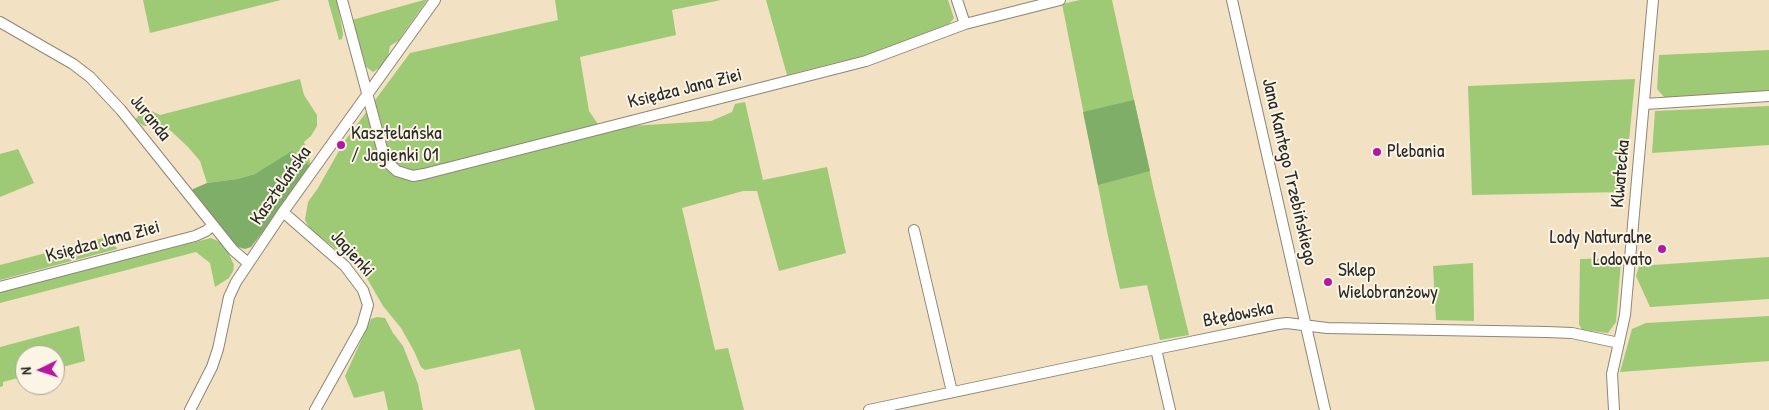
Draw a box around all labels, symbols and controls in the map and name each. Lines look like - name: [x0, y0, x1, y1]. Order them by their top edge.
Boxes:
- street label: Księdza Jana Ziei: [625, 64, 745, 114]
- street label: Jana Kantego Trzebińskiego: [1256, 76, 1322, 268]
- street label: Juranda: [125, 90, 175, 146]
- place label: Kasztelańska / Jagienki 01: [351, 123, 442, 167]
- marker: Kasztelańska / Jagienki 01: [335, 139, 347, 151]
- street label: Klwatecka: [1607, 139, 1635, 209]
- place label: Plebania: [1387, 141, 1444, 163]
- street label: Kasztelańska: [246, 142, 316, 230]
- marker: Plebania: [1371, 146, 1383, 158]
- street label: Księdza Jana Ziei: [44, 216, 162, 268]
- street label: Jagienki: [325, 226, 379, 282]
- place label: Lody Naturalne Lodovato: [1550, 227, 1652, 271]
- marker: Lody Naturalne Lodovato: [1656, 243, 1668, 255]
- place label: Sklep Wielobranżowy: [1338, 260, 1438, 304]
- marker: Sklep Wielobranżowy: [1322, 276, 1334, 288]
- street label: Błędowska: [1201, 297, 1275, 333]
- north arrow: [15, 345, 65, 395]
- text: N: [16, 367, 35, 375]

